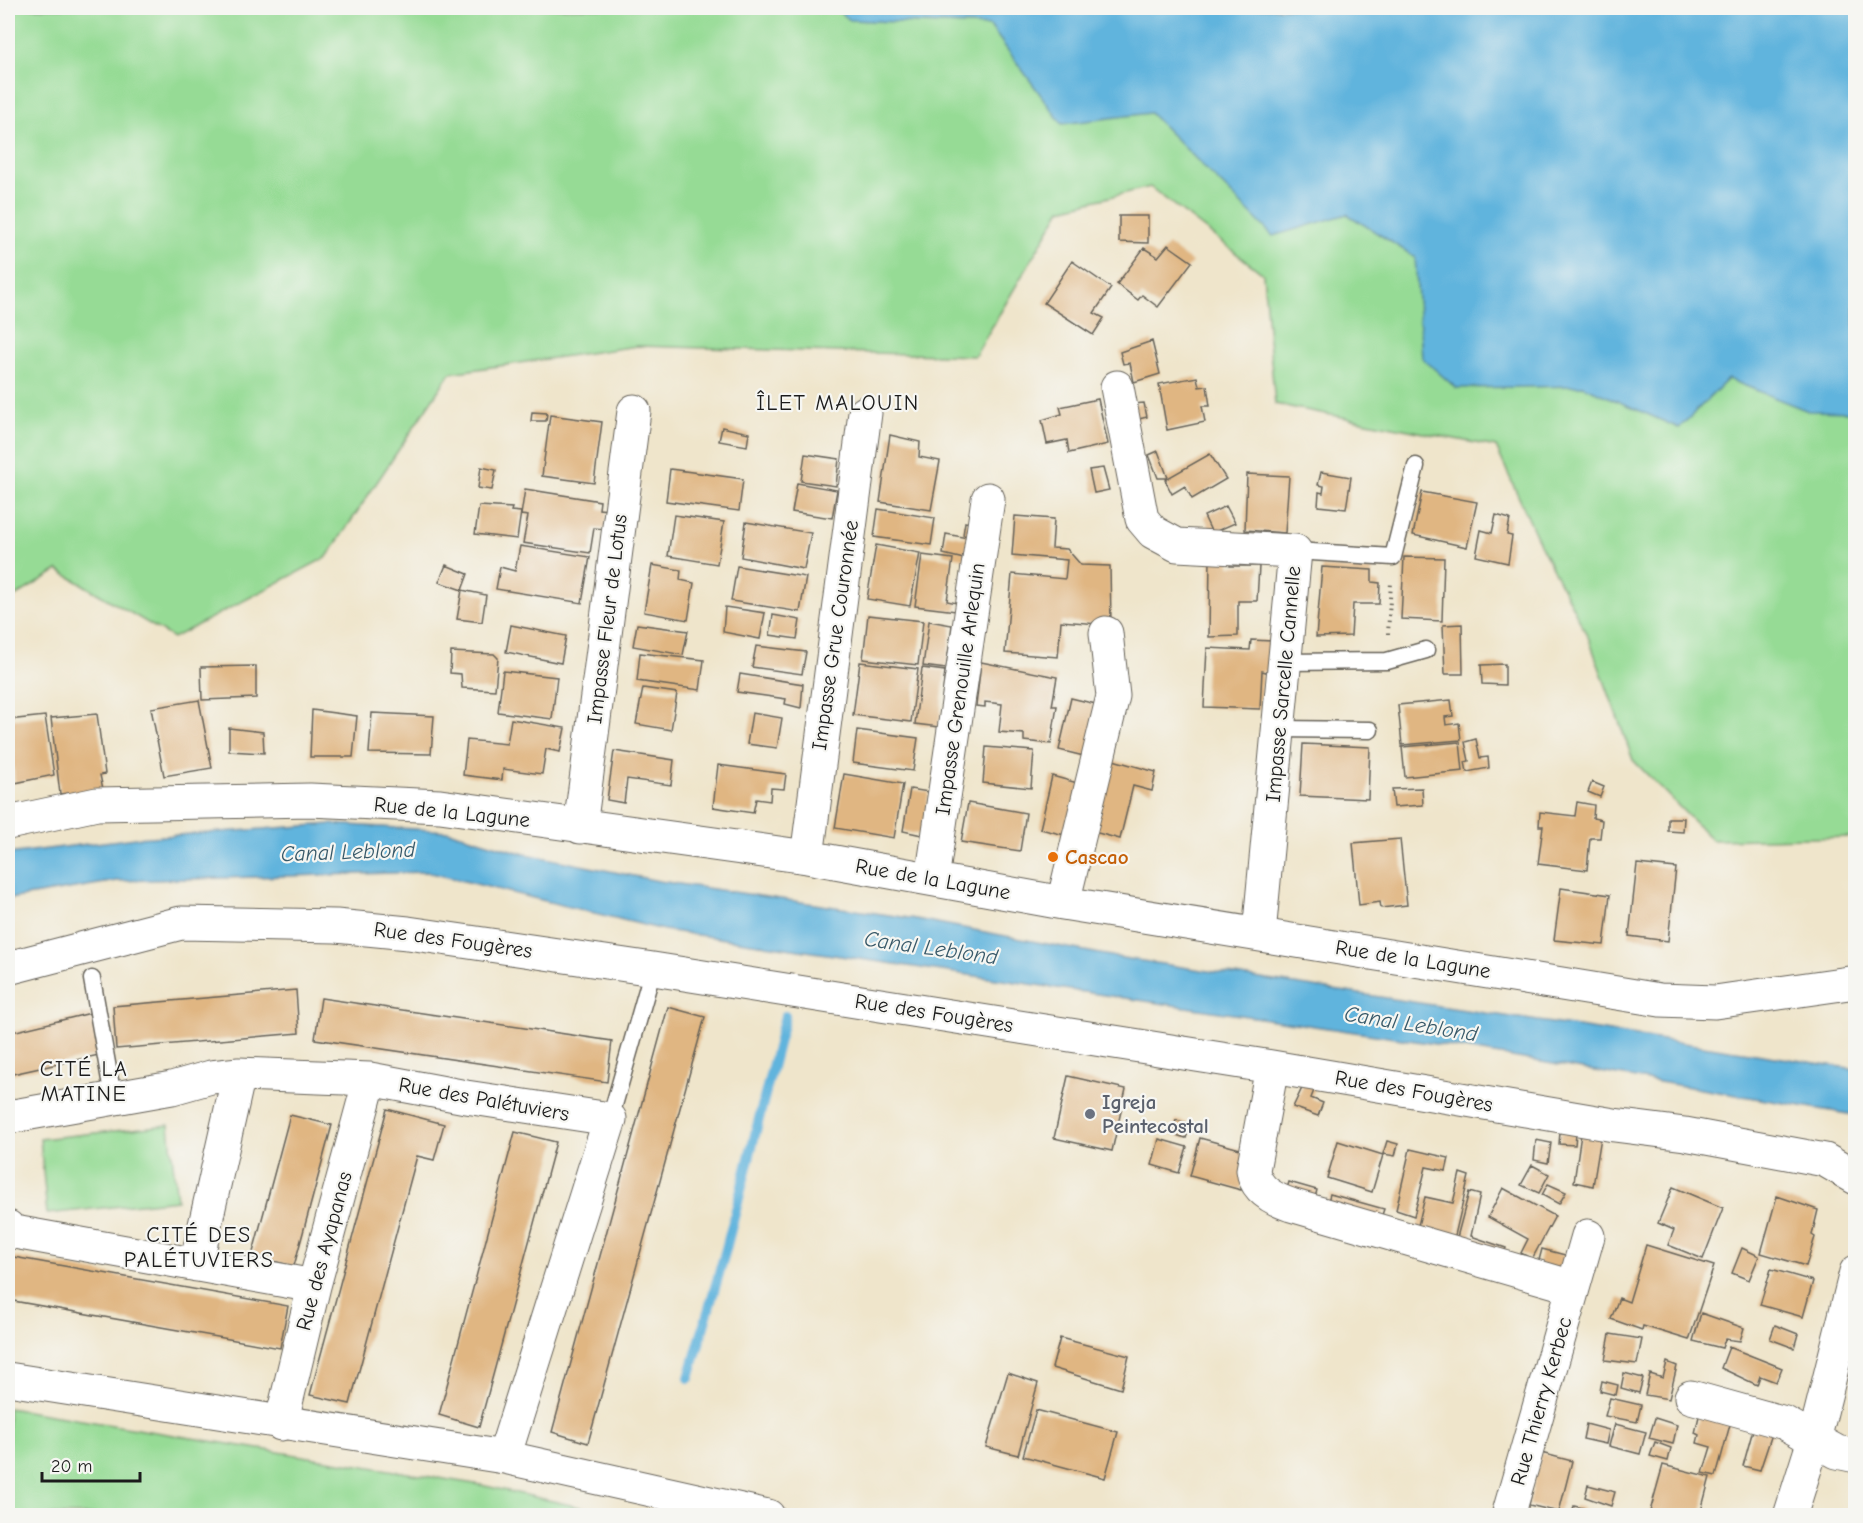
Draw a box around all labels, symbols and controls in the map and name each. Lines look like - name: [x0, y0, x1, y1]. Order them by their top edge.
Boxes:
- district label: ÎLET MALOUIN: [756, 390, 920, 416]
- street label: Impasse Fleur de Lotus: [582, 513, 632, 725]
- street label: Impasse Grue Couronnée: [807, 518, 863, 752]
- street label: Impasse Grenouille Arlequin: [930, 561, 990, 817]
- street label: Impasse Sarcelle Cannelle: [1261, 565, 1305, 803]
- street label: Rue de la Lagune: [373, 792, 531, 832]
- water label: Canal Leblond: [280, 837, 417, 867]
- place label: Cascao: [1065, 845, 1129, 869]
- marker: Cascao: [1046, 850, 1060, 864]
- street label: Rue de la Lagune: [854, 854, 1012, 904]
- street label: Rue des Fougères: [372, 917, 534, 963]
- water label: Canal Leblond: [863, 926, 1001, 970]
- street label: Rue de la Lagune: [1334, 935, 1492, 983]
- street label: Rue des Fougères: [853, 989, 1015, 1037]
- water label: Canal Leblond: [1343, 1001, 1481, 1048]
- district label: CITÉ LA MATINE: [40, 1056, 128, 1107]
- street label: Rue des Fougères: [1333, 1065, 1495, 1117]
- street label: Rue des Palétuviers: [397, 1072, 571, 1126]
- place label: Igreja Peintecostal: [1102, 1090, 1209, 1138]
- marker: Igreja Peintecostal: [1083, 1107, 1097, 1121]
- street label: Rue des Ayapanas: [291, 1169, 357, 1333]
- district label: CITÉ DES PALÉTUVIERS: [124, 1222, 274, 1273]
- street label: Rue Thierry Kerbec: [1506, 1314, 1576, 1488]
- scale bar: [42, 1445, 140, 1483]
- text: 20 m: [51, 1456, 92, 1477]

